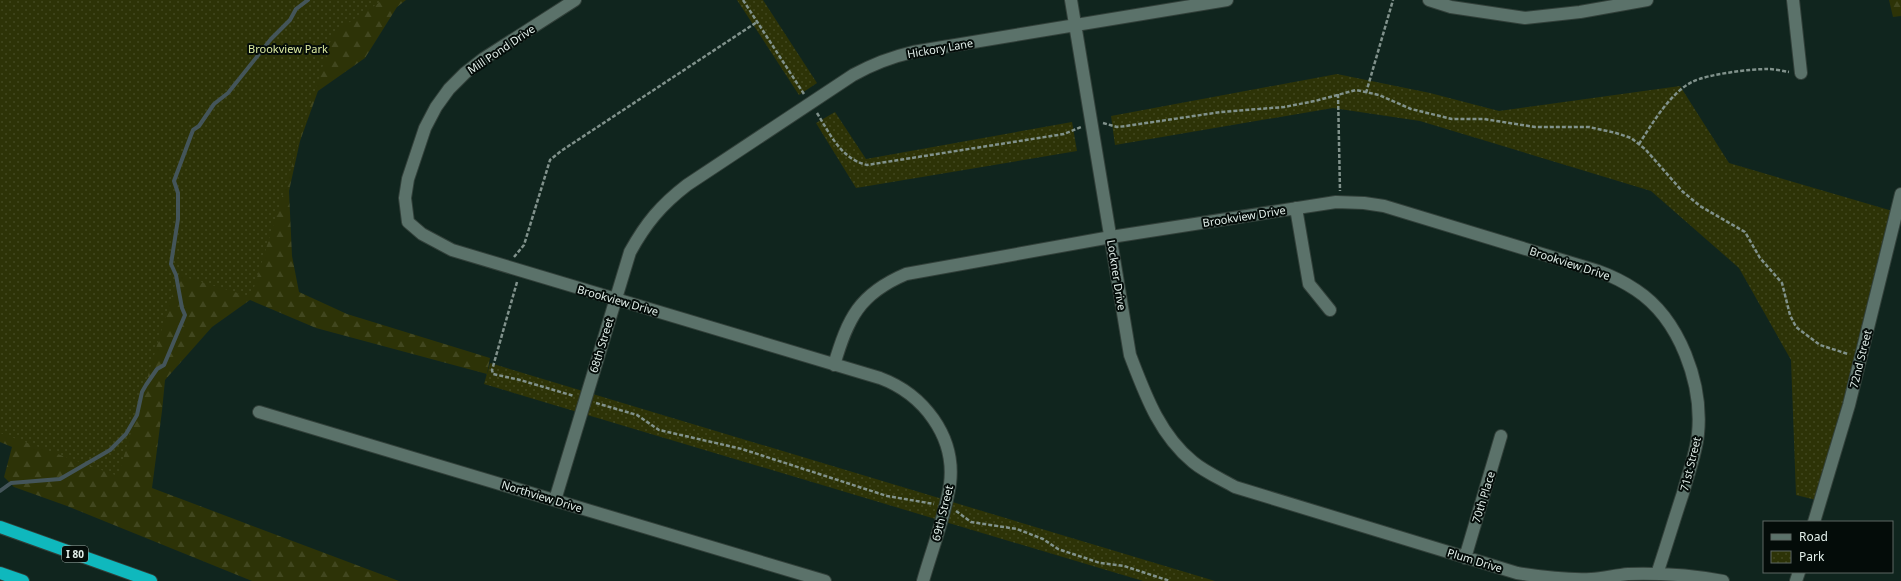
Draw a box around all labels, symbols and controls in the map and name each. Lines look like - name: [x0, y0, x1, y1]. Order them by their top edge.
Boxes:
- street label: Mill Pond Drive: [464, 21, 538, 77]
- street label: Hickory Lane: [906, 35, 974, 61]
- park label: Brookview Park: [248, 41, 328, 56]
- street label: Brookview Drive: [1201, 202, 1287, 230]
- street label: Lockner Drive: [1104, 239, 1130, 311]
- street label: Brookview Drive: [1528, 243, 1612, 283]
- street label: Brookview Drive: [576, 281, 660, 319]
- street label: 68th Street: [586, 316, 617, 374]
- street label: 72nd Street: [1845, 328, 1875, 390]
- street label: 71st Street: [1676, 435, 1704, 493]
- street label: 70th Place: [1468, 469, 1498, 525]
- street label: Northview Drive: [500, 477, 584, 515]
- street label: 69th Street: [928, 484, 956, 542]
- legend: [1763, 521, 1893, 573]
- text: Road: [1799, 528, 1828, 545]
- street label: Plum Drive: [1446, 545, 1504, 575]
- road number: I 80: [62, 546, 88, 562]
- text: Park: [1799, 548, 1825, 565]

